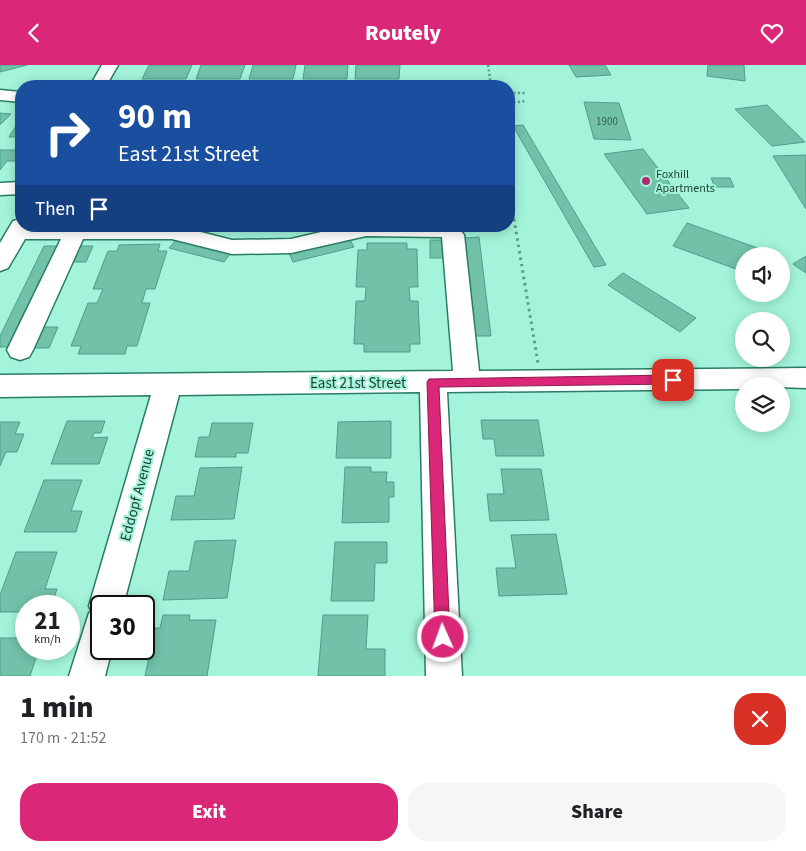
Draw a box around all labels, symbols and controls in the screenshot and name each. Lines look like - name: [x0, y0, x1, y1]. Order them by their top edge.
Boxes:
- text: Routely: [365, 17, 441, 49]
- icon: back: [20, 19, 48, 47]
- icon: heart: [758, 19, 786, 47]
- text: 90 m: [118, 92, 192, 142]
- icon: right: [35, 100, 100, 165]
- house number: 1900: [596, 114, 618, 129]
- text: East 21st Street: [118, 138, 259, 170]
- place label: Foxhill Apartments: [656, 166, 715, 197]
- marker: Foxhill Apartments: [640, 175, 652, 187]
- icon: arrive: [85, 195, 113, 223]
- text: Then: [35, 196, 75, 223]
- map controls: [735, 247, 790, 432]
- button: sound: [735, 247, 790, 302]
- button: search: [735, 312, 790, 367]
- pin: [652, 359, 694, 401]
- icon: arrive: [659, 366, 687, 394]
- street label: East 21st Street: [310, 373, 406, 394]
- button: layers: [735, 377, 790, 432]
- street label: Eddopf Avenue: [115, 447, 160, 543]
- speed limit sign: 30: [90, 595, 155, 660]
- text: 21: [34, 603, 61, 639]
- position arrow: [416, 610, 468, 662]
- text: km/h: [34, 631, 61, 648]
- text: 1 min: [20, 686, 94, 729]
- button: close: [734, 693, 786, 745]
- text: 170 m · 21:52: [20, 727, 107, 749]
- button: Exit: [20, 783, 398, 841]
- button: Share: [408, 783, 786, 841]

